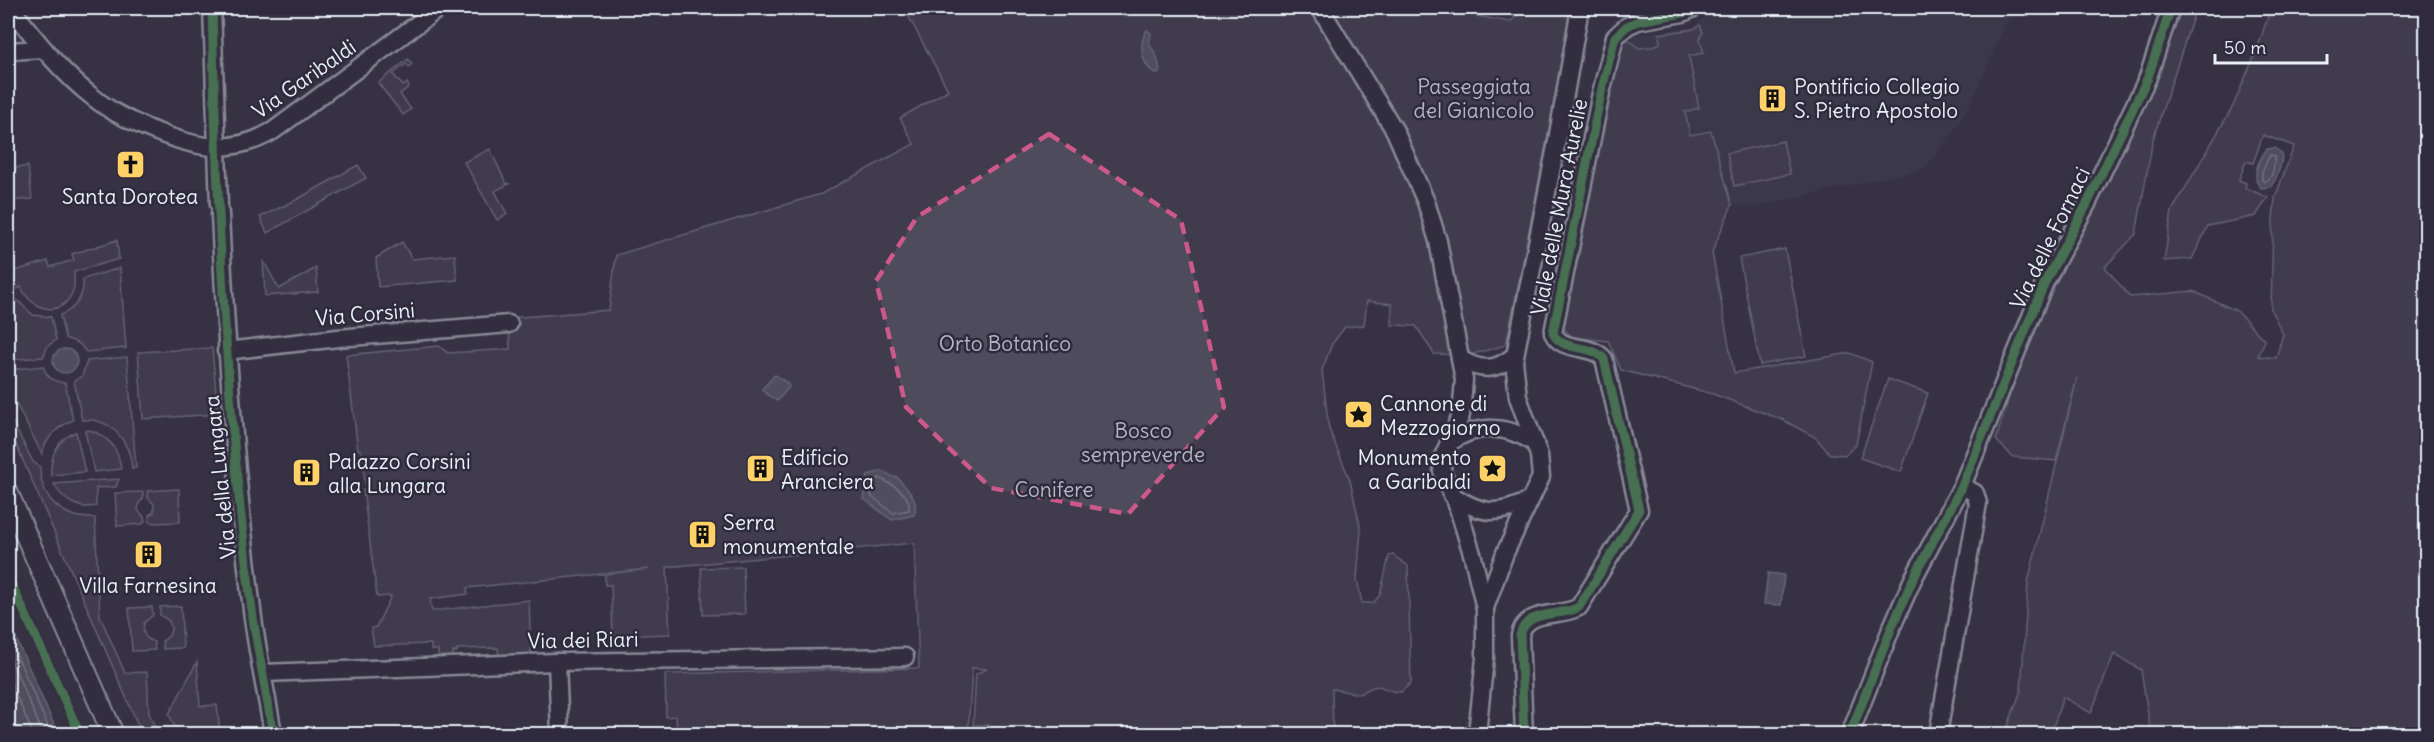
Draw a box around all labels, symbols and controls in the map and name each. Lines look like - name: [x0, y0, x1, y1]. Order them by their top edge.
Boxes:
- scale bar: [2215, 27, 2328, 65]
- street label: Via Garibaldi: [247, 33, 361, 125]
- text: 50 m: [2224, 36, 2266, 59]
- park label: Passeggiata del Gianicolo: [1414, 73, 1534, 124]
- place label: Pontificio Collegio S. Pietro Apostolo: [1794, 73, 1960, 124]
- building icon: Pontificio Collegio S. Pietro Apostolo: [1757, 82, 1789, 114]
- street label: Viale delle Mura Aurelie: [1525, 96, 1593, 318]
- church icon: Santa Dorotea: [114, 149, 146, 181]
- street label: Via delle Fornaci: [2004, 162, 2096, 314]
- place label: Santa Dorotea: [62, 183, 198, 210]
- street label: Via Corsini: [314, 296, 416, 332]
- park label: Orto Botanico: [939, 330, 1071, 357]
- place label: Cannone di Mezzogiorno: [1380, 390, 1501, 441]
- street label: Via della Lungara: [198, 394, 242, 560]
- place icon: Cannone di Mezzogiorno: [1343, 399, 1375, 431]
- park label: Bosco sempreverde: [1081, 417, 1205, 468]
- place label: Edificio Aranciera: [781, 444, 874, 495]
- place label: Monumento a Garibaldi: [1357, 444, 1471, 495]
- place label: Palazzo Corsini alla Lungara: [328, 448, 471, 499]
- building icon: Edificio Aranciera: [744, 453, 776, 485]
- place icon: Monumento a Garibaldi: [1476, 453, 1508, 485]
- building icon: Palazzo Corsini alla Lungara: [291, 457, 323, 489]
- park label: Conifere: [1014, 476, 1094, 503]
- place label: Serra monumentale: [723, 509, 854, 560]
- building icon: Serra monumentale: [686, 518, 718, 550]
- building icon: Villa Farnesina: [132, 538, 164, 570]
- place label: Villa Farnesina: [79, 572, 217, 599]
- street label: Via dei Riari: [527, 626, 639, 654]

